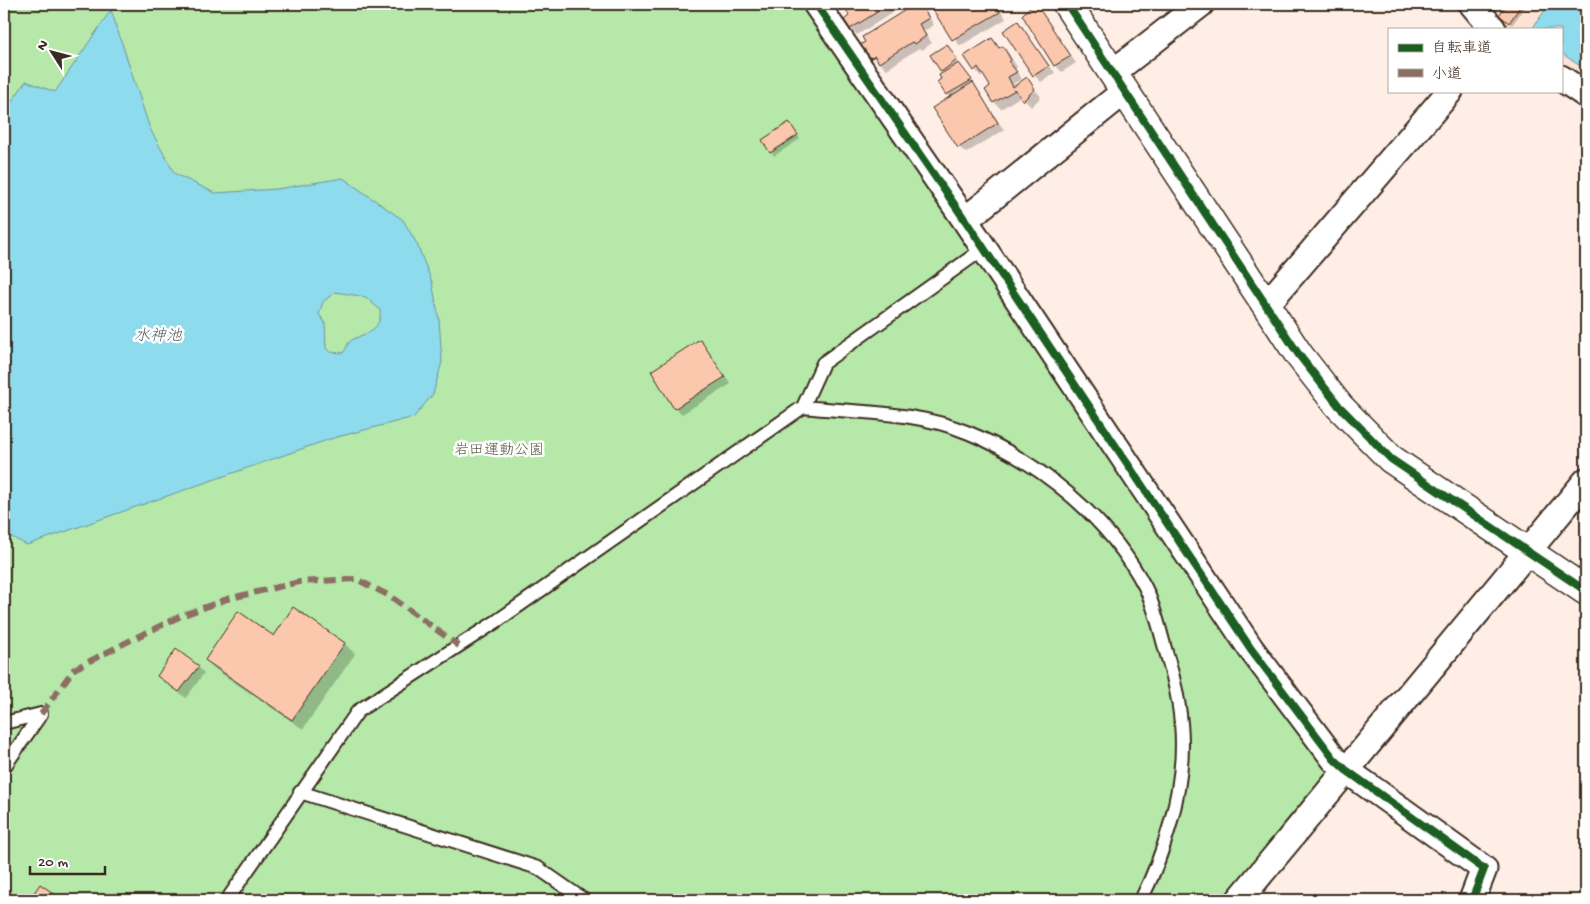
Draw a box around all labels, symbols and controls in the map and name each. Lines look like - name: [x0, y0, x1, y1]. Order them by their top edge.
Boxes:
- north arrow: [28, 28, 78, 78]
- legend: [1388, 28, 1562, 92]
- text: N: [34, 37, 53, 55]
- text: 自転車道: [1432, 39, 1492, 58]
- text: 小道: [1432, 66, 1462, 84]
- water label: 水神池: [134, 327, 183, 347]
- park label: 岩田運動公園: [454, 442, 544, 460]
- scale bar: [30, 844, 105, 876]
- text: 20 m: [38, 854, 68, 872]

